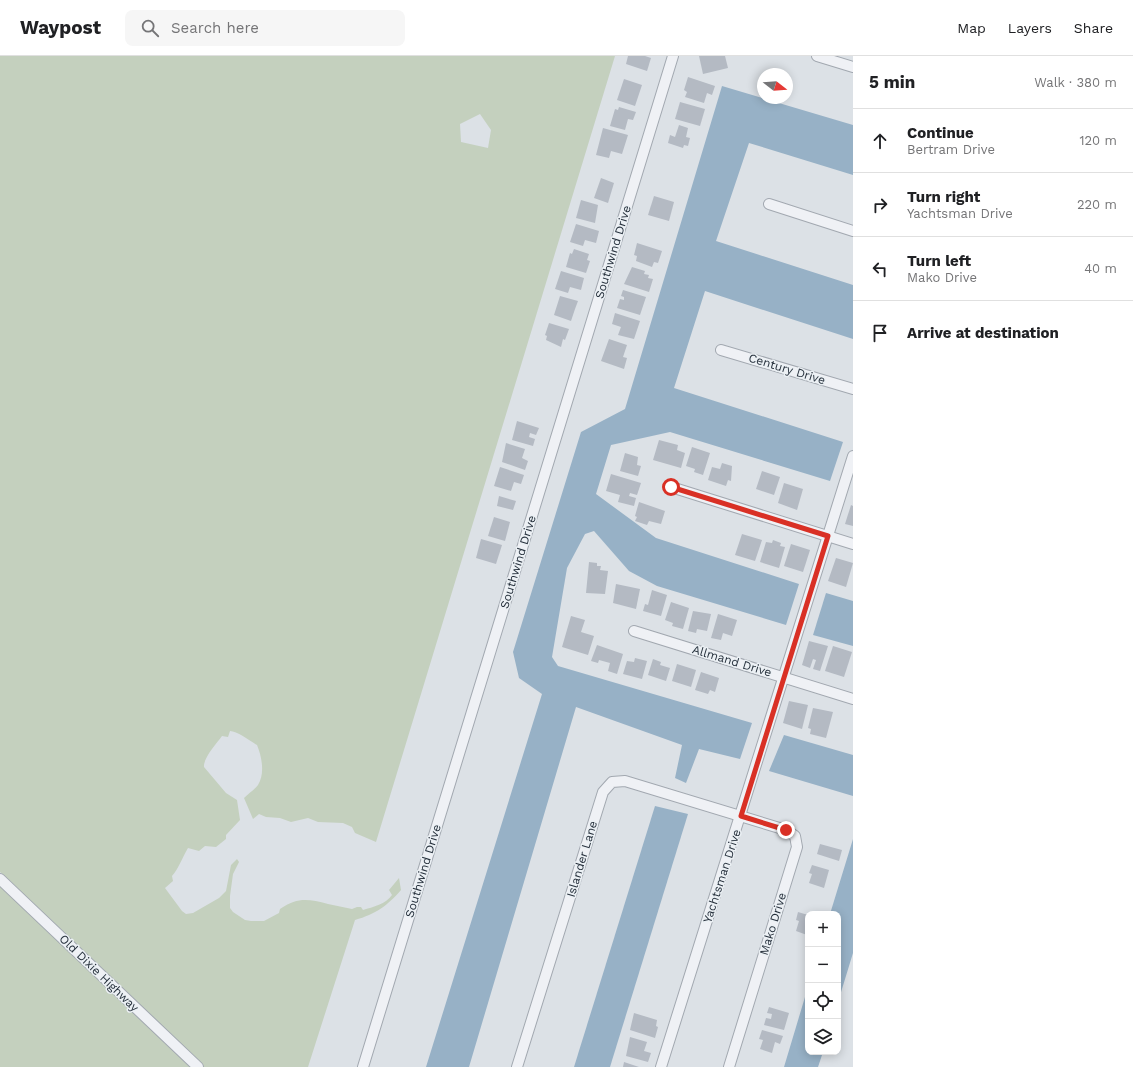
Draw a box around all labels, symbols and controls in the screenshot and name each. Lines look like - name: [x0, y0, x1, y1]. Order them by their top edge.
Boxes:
- search box: [125, 10, 405, 46]
- text: Waypost: [20, 16, 101, 39]
- icon: search: [139, 17, 161, 39]
- text: Search here: [171, 19, 259, 37]
- text: Map: [957, 20, 986, 36]
- text: Layers: [1008, 20, 1052, 36]
- text: Share: [1074, 20, 1113, 36]
- north arrow: [757, 68, 793, 104]
- text: 5 min: [869, 72, 915, 92]
- text: Walk · 380 m: [1034, 75, 1117, 90]
- text: Continue: [907, 124, 974, 142]
- icon: ahead: [869, 130, 891, 152]
- text: 120 m: [1079, 133, 1117, 148]
- text: Bertram Drive: [907, 142, 995, 157]
- text: Turn right: [907, 188, 980, 206]
- icon: right: [869, 194, 891, 216]
- text: 220 m: [1077, 197, 1117, 212]
- street label: Southwind Drive: [592, 204, 634, 300]
- text: Yachtsman Drive: [907, 206, 1013, 221]
- text: Turn left: [907, 252, 971, 270]
- icon: left: [869, 258, 891, 280]
- text: 40 m: [1084, 261, 1117, 276]
- text: Mako Drive: [907, 270, 977, 285]
- icon: arrive: [869, 322, 891, 344]
- text: Arrive at destination: [907, 324, 1059, 342]
- street label: Century Drive: [747, 351, 827, 387]
- route start: [662, 478, 680, 496]
- street label: Southwind Drive: [497, 514, 539, 610]
- street label: Allmand Drive: [691, 642, 774, 680]
- street label: Islander Lane: [564, 819, 600, 899]
- route end: [777, 821, 795, 839]
- street label: Southwind Drive: [402, 823, 444, 919]
- street label: Yachtsman Drive: [700, 827, 744, 925]
- street label: Mako Drive: [757, 891, 789, 957]
- map controls: [805, 911, 841, 1055]
- button: +: [805, 911, 841, 947]
- street label: Old Dixie Highway: [56, 932, 142, 1015]
- button: −: [805, 947, 841, 983]
- button: locate: [805, 983, 841, 1019]
- button: layers: [805, 1019, 841, 1055]

